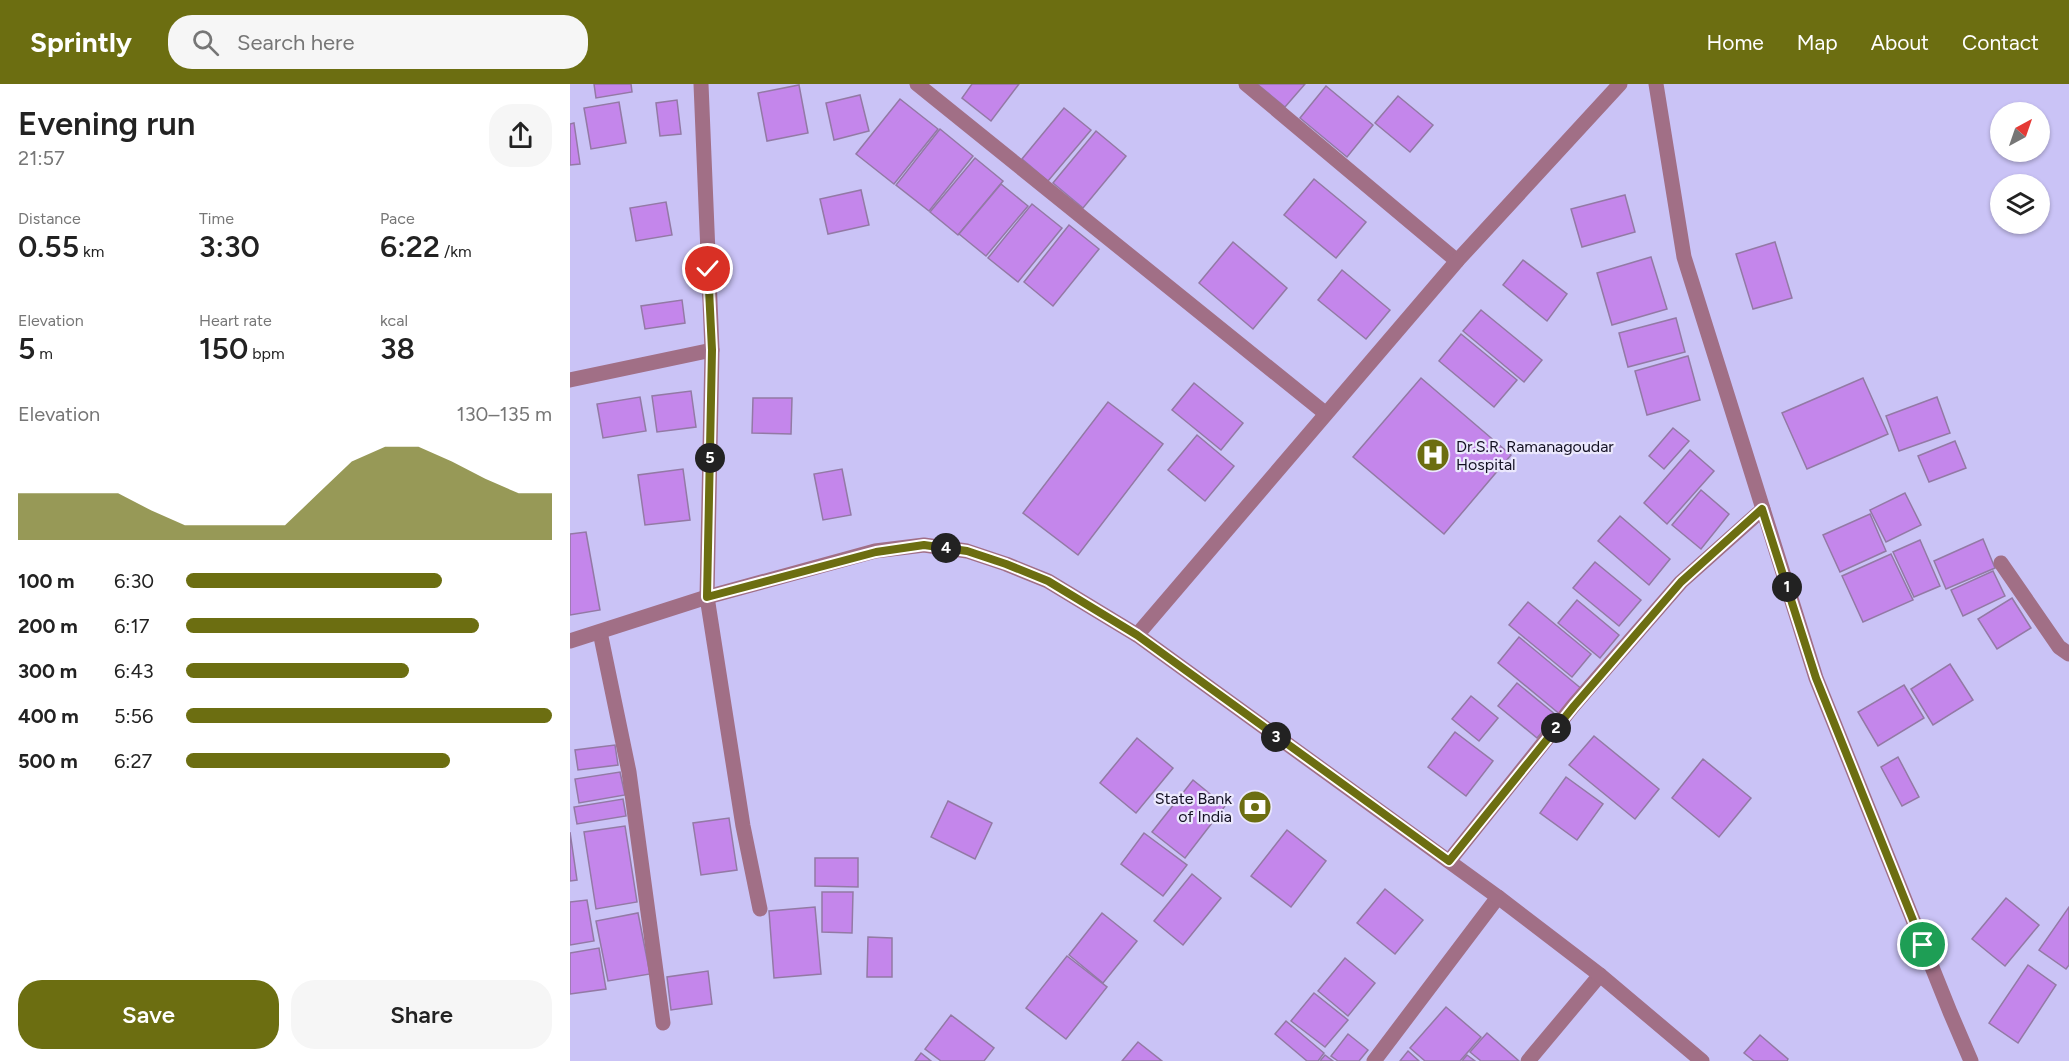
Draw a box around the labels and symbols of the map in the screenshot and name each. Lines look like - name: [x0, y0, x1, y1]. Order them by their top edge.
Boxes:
- north arrow: [1990, 102, 2050, 162]
- pin: [682, 243, 733, 294]
- hospital icon: Dr.S.R. Ramanagoudar Hospital: [1415, 437, 1451, 473]
- place label: Dr.S.R. Ramanagoudar Hospital: [1456, 437, 1614, 474]
- pin: 5: [695, 443, 725, 473]
- pin: 4: [931, 533, 961, 563]
- pin: 1: [1772, 572, 1802, 602]
- pin: 2: [1541, 713, 1571, 743]
- pin: 3: [1261, 722, 1291, 752]
- place label: State Bank of India: [1155, 789, 1232, 826]
- bank icon: State Bank of India: [1237, 789, 1273, 825]
- pin: [1897, 919, 1948, 970]

